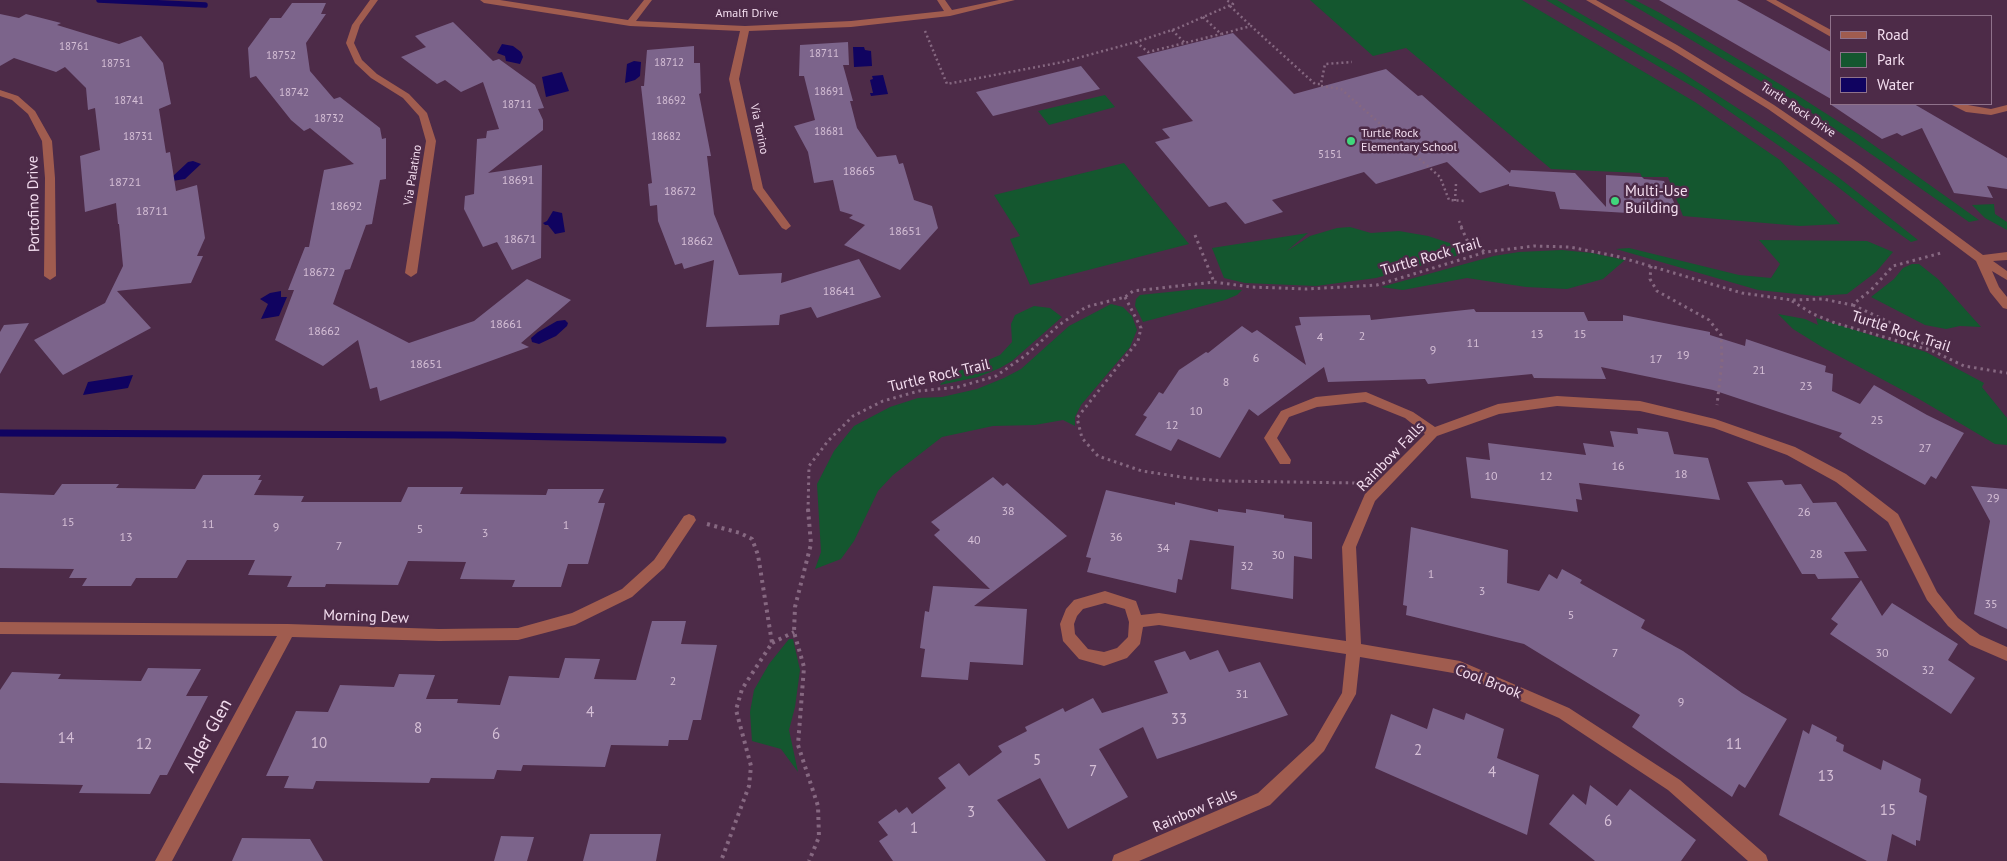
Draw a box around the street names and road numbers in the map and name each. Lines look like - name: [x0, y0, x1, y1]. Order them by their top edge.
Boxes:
- street label: Amalfi Drive: [716, 7, 778, 21]
- street label: Turtle Rock Drive: [1758, 80, 1838, 140]
- street label: Via Torino: [747, 103, 771, 155]
- street label: Via Palatino: [401, 144, 425, 206]
- street label: Portofino Drive: [24, 156, 44, 252]
- street label: Turtle Rock Trail: [1379, 234, 1483, 280]
- street label: Turtle Rock Trail: [1849, 307, 1953, 357]
- street label: Turtle Rock Trail: [887, 356, 991, 396]
- street label: Rainbow Falls: [1353, 418, 1429, 496]
- street label: Morning Dew: [323, 607, 409, 627]
- street label: Cool Brook: [1452, 661, 1524, 703]
- street label: Alder Glen: [179, 695, 237, 777]
- street label: Rainbow Falls: [1150, 785, 1240, 837]

